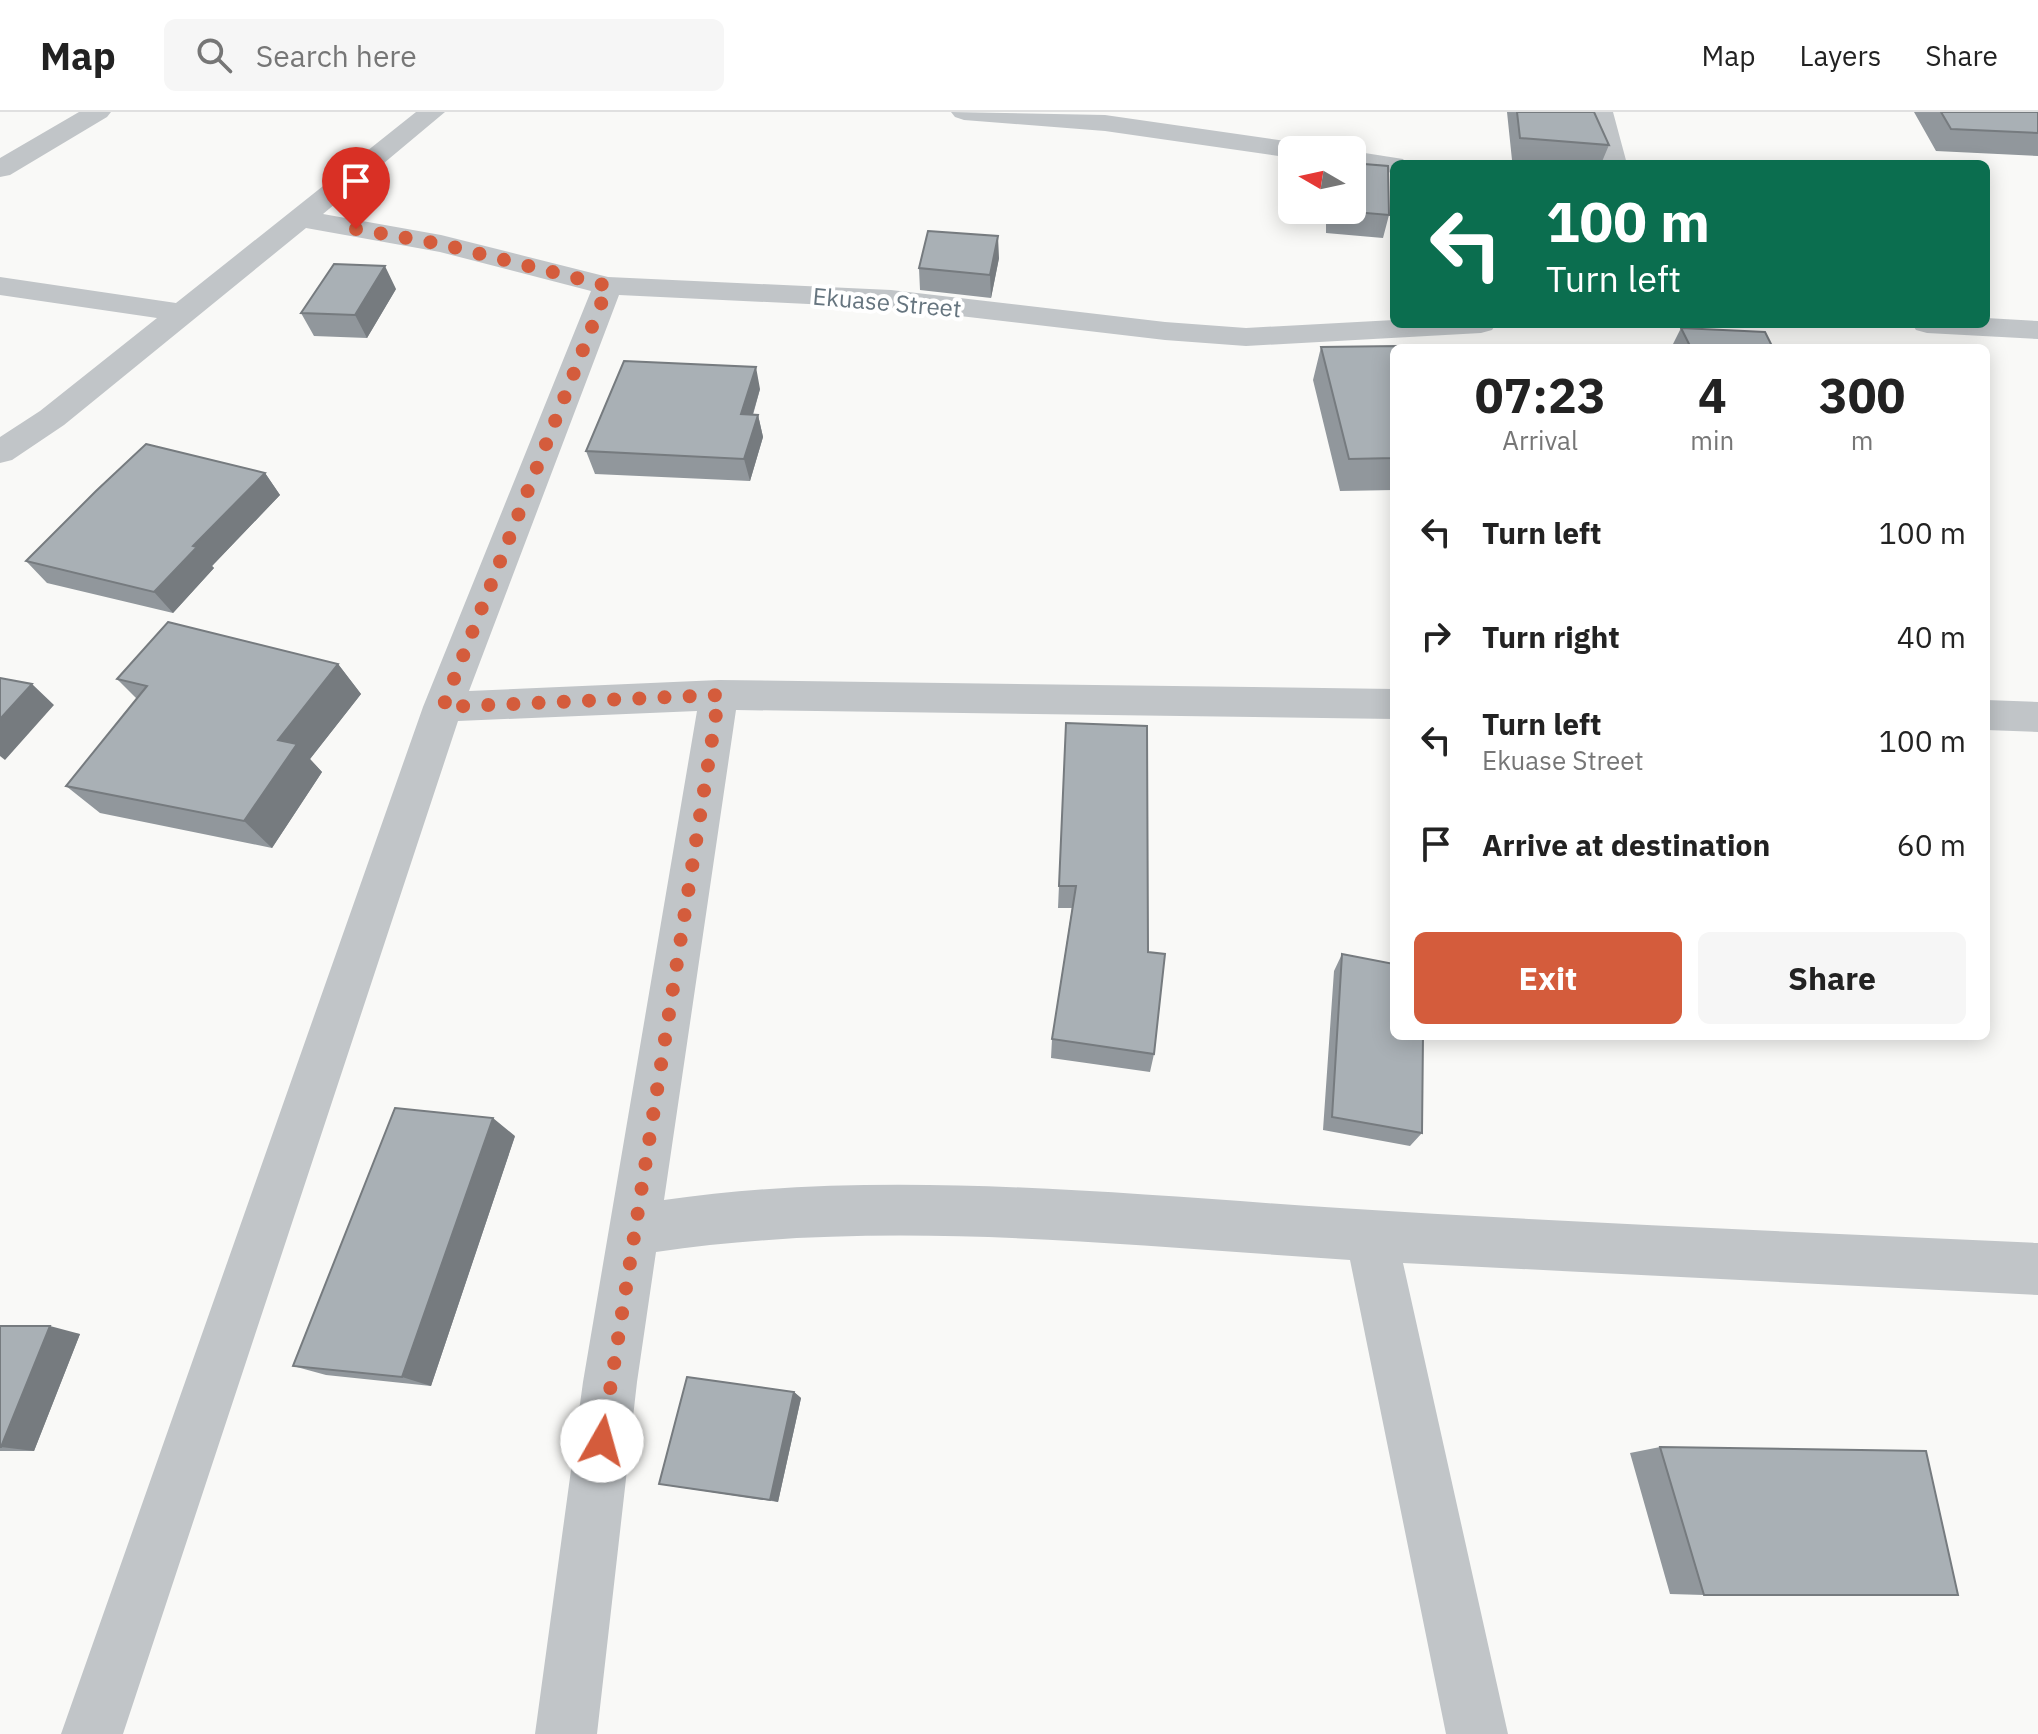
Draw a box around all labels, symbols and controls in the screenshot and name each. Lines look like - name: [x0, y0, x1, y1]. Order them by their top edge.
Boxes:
- search box: [164, 19, 724, 91]
- text: Map: [40, 31, 116, 80]
- icon: search: [192, 33, 236, 77]
- text: Search here: [256, 36, 417, 75]
- text: Map: [1701, 37, 1755, 74]
- text: Layers: [1799, 37, 1881, 74]
- text: Share: [1925, 37, 1998, 74]
- north arrow: [1278, 136, 1366, 224]
- map controls: [1278, 136, 1366, 224]
- pin: [322, 147, 390, 229]
- icon: arrive: [334, 159, 378, 203]
- text: 100 m: [1546, 185, 1710, 257]
- icon: left: [1414, 192, 1518, 296]
- text: Turn left: [1546, 255, 1681, 302]
- street label: Ekuase Street: [811, 280, 963, 324]
- text: 07:23: [1475, 364, 1606, 426]
- text: 4: [1698, 364, 1727, 426]
- text: 300: [1819, 364, 1905, 426]
- text: Arrival: [1502, 423, 1578, 457]
- text: min: [1690, 423, 1734, 457]
- text: m: [1851, 423, 1873, 457]
- icon: left: [1414, 510, 1458, 554]
- text: Turn left: [1482, 513, 1601, 552]
- text: 100 m: [1879, 513, 1966, 552]
- icon: right: [1414, 614, 1458, 658]
- text: Turn right: [1482, 617, 1620, 656]
- text: 40 m: [1897, 617, 1966, 656]
- text: Turn left: [1482, 704, 1601, 743]
- icon: left: [1414, 718, 1458, 762]
- text: 100 m: [1879, 721, 1966, 760]
- text: Ekuase Street: [1482, 743, 1644, 777]
- icon: arrive: [1414, 822, 1458, 866]
- text: Arrive at destination: [1482, 825, 1770, 864]
- text: 60 m: [1897, 825, 1966, 864]
- button: Exit: [1414, 932, 1682, 1024]
- button: Share: [1698, 932, 1966, 1024]
- position arrow: [560, 1399, 644, 1483]

